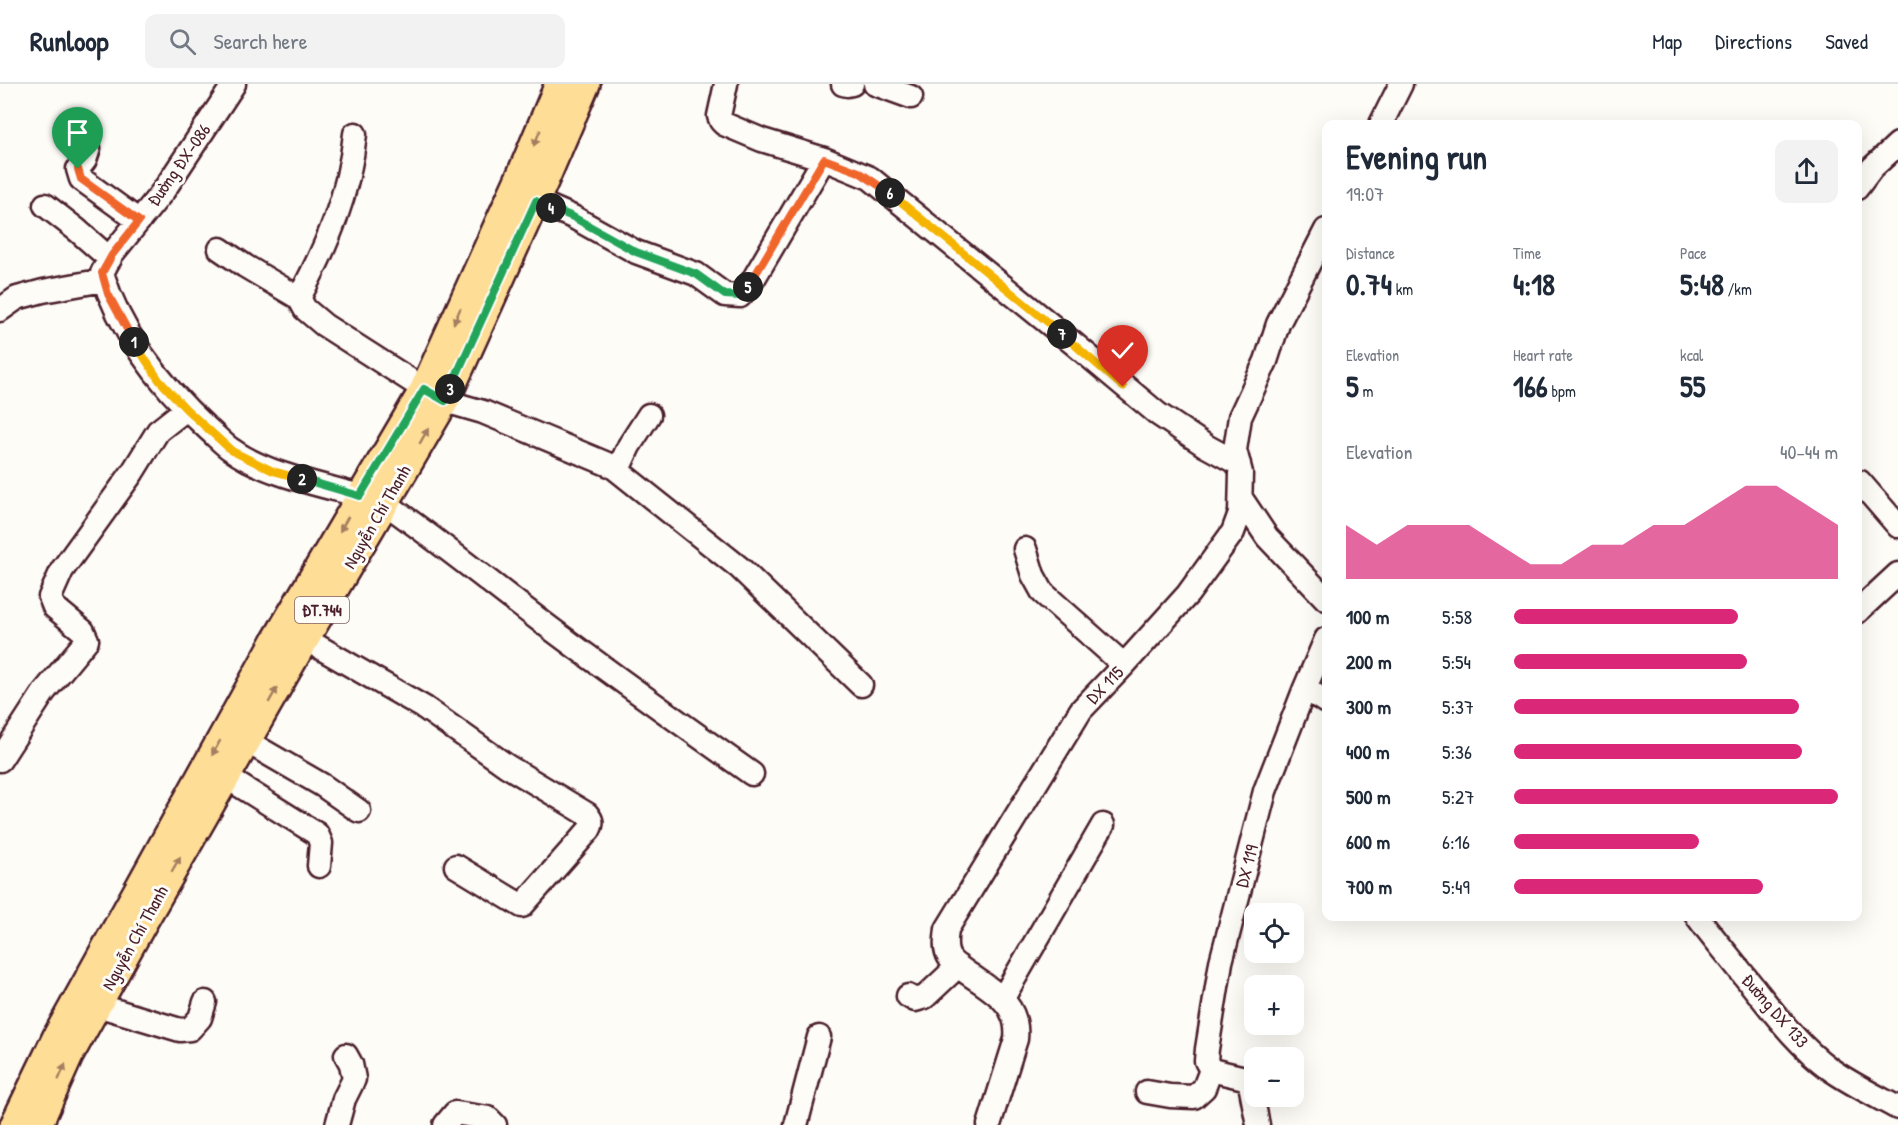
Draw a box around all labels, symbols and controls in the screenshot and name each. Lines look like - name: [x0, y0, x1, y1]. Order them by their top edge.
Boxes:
- search box: [145, 14, 565, 68]
- text: Runloop: [30, 22, 109, 60]
- icon: search: [166, 25, 199, 58]
- text: Search here: [214, 26, 308, 56]
- text: Map: [1652, 27, 1682, 56]
- text: Directions: [1715, 27, 1792, 56]
- text: Saved: [1825, 27, 1868, 56]
- pin: [52, 107, 103, 169]
- icon: arrive: [61, 116, 94, 149]
- street label: Đường ĐX-086: [141, 118, 216, 211]
- one-way arrow: [531, 129, 541, 147]
- text: Evening run: [1346, 135, 1487, 179]
- button: share: [1775, 140, 1838, 203]
- pin: 6: [875, 178, 905, 208]
- text: 19:07: [1346, 180, 1384, 207]
- text: 6: [887, 182, 893, 204]
- pin: 4: [536, 193, 566, 223]
- text: 4: [548, 197, 554, 219]
- text: Distance: [1346, 242, 1395, 264]
- text: Time: [1513, 242, 1541, 264]
- text: Pace: [1680, 242, 1707, 264]
- text: 0.74: [1346, 264, 1392, 304]
- text: 4:18: [1513, 264, 1555, 304]
- text: 5:48: [1680, 264, 1724, 304]
- pin: 5: [733, 272, 763, 302]
- text: 5: [745, 276, 751, 298]
- text: km: [1392, 278, 1413, 300]
- text: /km: [1724, 278, 1752, 300]
- one-way arrow: [452, 307, 461, 324]
- pin: 7: [1047, 319, 1077, 349]
- text: 7: [1058, 323, 1066, 345]
- pin: [1097, 325, 1148, 387]
- pin: 1: [119, 327, 149, 357]
- text: 1: [131, 331, 137, 353]
- icon: check: [1106, 334, 1139, 367]
- text: Elevation: [1346, 344, 1399, 366]
- text: Heart rate: [1513, 344, 1573, 366]
- text: kcal: [1680, 344, 1703, 366]
- text: 5: [1346, 366, 1359, 406]
- text: 166: [1513, 366, 1548, 406]
- text: 55: [1680, 366, 1705, 406]
- pin: 3: [435, 374, 465, 404]
- text: 3: [446, 378, 454, 400]
- text: m: [1359, 380, 1373, 402]
- text: bpm: [1548, 380, 1576, 402]
- one-way arrow: [419, 428, 430, 444]
- text: Elevation: [1346, 438, 1412, 465]
- text: 40–44 m: [1780, 438, 1838, 465]
- street label: Nguyễn Chí Thanh: [337, 460, 417, 573]
- pin: 2: [287, 464, 317, 494]
- text: 2: [298, 468, 306, 490]
- one-way arrow: [339, 516, 350, 532]
- road number: ĐT.744: [295, 597, 349, 623]
- text: 100 m: [1346, 603, 1389, 630]
- text: 5:58: [1442, 603, 1472, 630]
- text: 200 m: [1346, 648, 1391, 675]
- text: 5:54: [1442, 648, 1471, 675]
- street label: DX 115: [1080, 660, 1129, 709]
- one-way arrow: [268, 686, 278, 703]
- text: 300 m: [1346, 693, 1391, 720]
- text: 5:37: [1442, 693, 1474, 720]
- text: 400 m: [1346, 738, 1390, 765]
- text: 5:36: [1442, 738, 1472, 765]
- one-way arrow: [211, 740, 222, 756]
- text: 500 m: [1346, 783, 1391, 810]
- text: 5:27: [1442, 783, 1474, 810]
- text: 600 m: [1346, 828, 1390, 855]
- text: 6:16: [1442, 828, 1470, 855]
- street label: DX 119: [1229, 841, 1264, 890]
- one-way arrow: [171, 856, 182, 872]
- text: 700 m: [1346, 873, 1392, 900]
- text: 5:49: [1442, 873, 1470, 900]
- street label: Nguyễn Chí Thanh: [95, 881, 174, 995]
- map controls: [1244, 903, 1304, 1107]
- button: locate: [1244, 903, 1304, 963]
- street label: Đường DX 133: [1736, 968, 1815, 1053]
- button: +: [1244, 975, 1304, 1035]
- button: −: [1244, 1047, 1304, 1107]
- one-way arrow: [57, 1062, 67, 1080]

